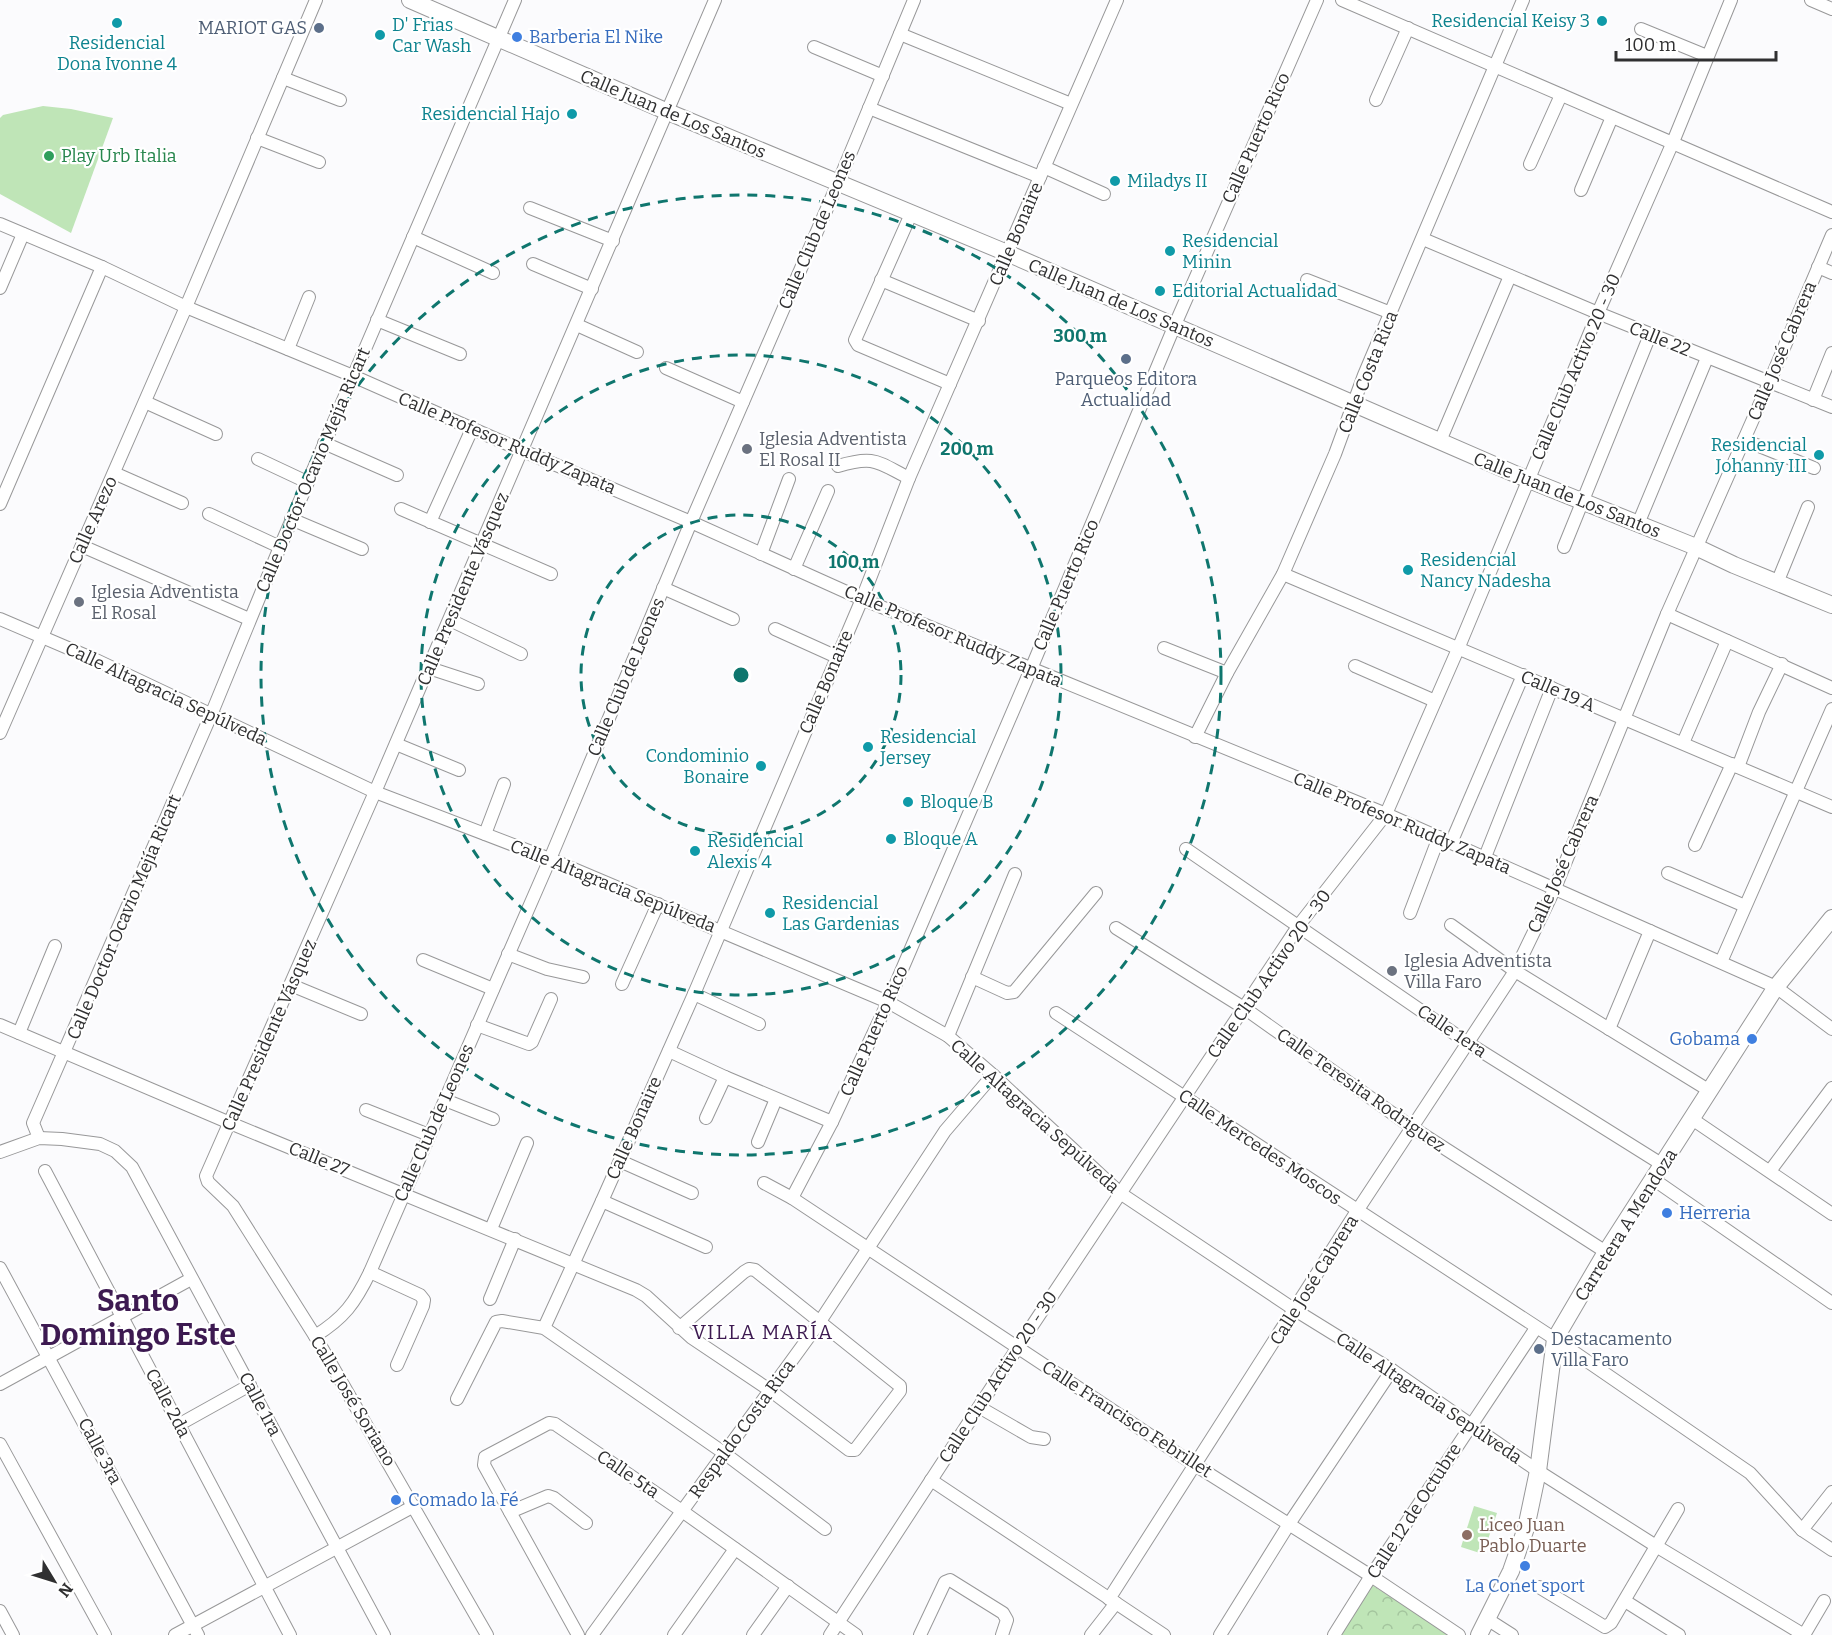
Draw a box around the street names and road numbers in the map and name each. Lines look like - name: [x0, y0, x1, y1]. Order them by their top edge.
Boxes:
- street label: Calle Juan de Los Santos: [577, 65, 769, 163]
- street label: Calle Puerto Rico: [1217, 69, 1295, 207]
- street label: Calle Club de Leones: [774, 147, 860, 313]
- street label: Calle Bonaire: [984, 179, 1048, 289]
- street label: Calle Juan de Los Santos: [1025, 254, 1217, 352]
- street label: Calle Club Activo 20 - 30: [1527, 270, 1625, 464]
- street label: Calle José Cabrera: [1743, 278, 1821, 424]
- street label: Calle Costa Rica: [1333, 307, 1403, 437]
- street label: Calle 22: [1626, 317, 1694, 361]
- street label: Calle Doctor Ocavio Mejía Ricart: [251, 344, 375, 596]
- street label: Calle Profesor Ruddy Zapata: [395, 387, 619, 499]
- street label: Calle Juan de Los Santos: [1470, 447, 1664, 543]
- street label: Calle Arezo: [64, 473, 122, 567]
- street label: Calle Presidente Vásquez: [412, 489, 514, 689]
- street label: Calle Puerto Rico: [1028, 516, 1104, 654]
- street label: Calle Profesor Ruddy Zapata: [841, 580, 1065, 692]
- street label: Calle Club de Leones: [583, 594, 669, 760]
- street label: Calle Bonaire: [794, 627, 858, 737]
- street label: Calle Altagracia Sepúlveda: [62, 638, 270, 750]
- street label: Calle 19 A: [1517, 665, 1599, 717]
- street label: Calle Profesor Ruddy Zapata: [1290, 767, 1514, 879]
- street label: Calle Doctor Ocavio Mejía Ricart: [62, 791, 186, 1043]
- street label: Calle José Cabrera: [1523, 791, 1603, 937]
- street label: Calle Altagracia Sepúlveda: [507, 835, 719, 937]
- street label: Calle Club Activo 20 - 30: [1202, 885, 1336, 1063]
- street label: Calle Presidente Vásquez: [217, 936, 321, 1134]
- street label: Calle Puerto Rico: [835, 962, 913, 1100]
- street label: Calle 1era: [1413, 1000, 1491, 1062]
- street label: Calle Teresita Rodriguez: [1272, 1023, 1450, 1157]
- street label: Calle Altagracia Sepúlveda: [946, 1034, 1124, 1198]
- street label: Calle Club de Leones: [389, 1041, 479, 1205]
- street label: Calle Bonaire: [601, 1073, 667, 1183]
- street label: Calle Mercedes Moscos: [1174, 1084, 1346, 1210]
- street label: Calle 27: [285, 1137, 353, 1181]
- street label: Carretera A Mendoza: [1570, 1144, 1682, 1305]
- street label: Calle José Cabrera: [1265, 1211, 1363, 1349]
- street label: Calle Club Activo 20 - 30: [934, 1287, 1062, 1467]
- street label: Calle Altagracia Sepúlveda: [1332, 1327, 1526, 1469]
- street label: Calle José Soriano: [305, 1332, 401, 1470]
- street label: Respaldo Costa Rica: [684, 1355, 800, 1503]
- street label: Calle Francisco Febrillet: [1038, 1356, 1217, 1483]
- street label: Calle 2da: [141, 1365, 195, 1441]
- street label: Calle 1ra: [234, 1368, 286, 1440]
- street label: Calle 3ra: [73, 1414, 127, 1488]
- street label: Calle 12 de Octubre: [1362, 1439, 1466, 1583]
- street label: Calle 5ta: [593, 1445, 664, 1503]

